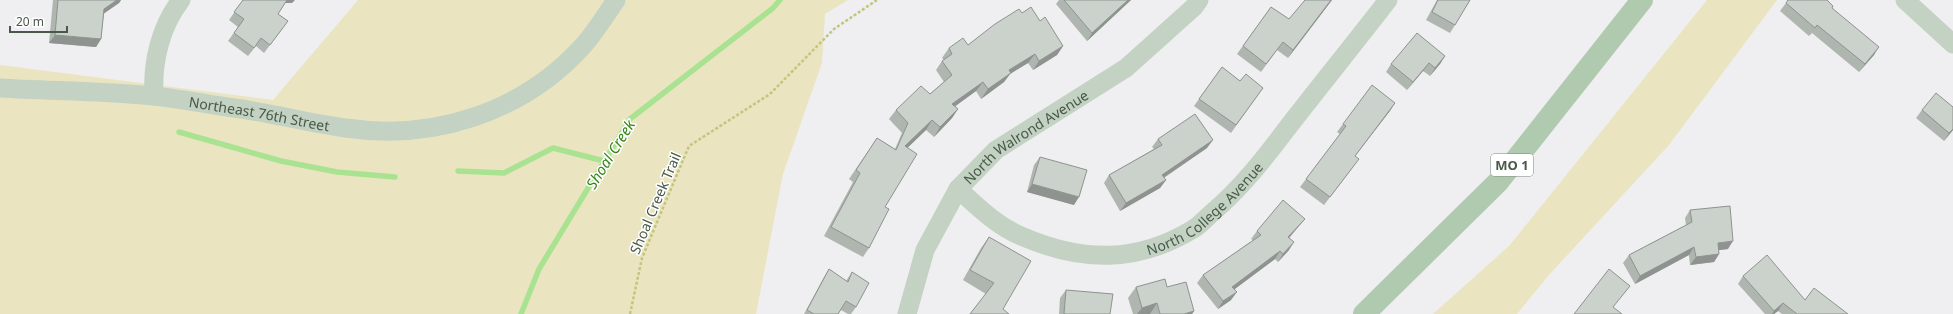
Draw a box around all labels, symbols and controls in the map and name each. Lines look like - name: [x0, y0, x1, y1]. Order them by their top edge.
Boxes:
- scale bar: [10, 8, 67, 34]
- text: 20 m: [16, 13, 44, 30]
- street label: North Walrond Avenue: [959, 85, 1092, 188]
- street label: Northeast 76th Street: [188, 91, 331, 135]
- water label: Shoal Creek: [581, 115, 639, 192]
- street label: Shoal Creek Trail: [625, 149, 685, 257]
- road number: MO 1: [1491, 154, 1533, 176]
- street label: North College Avenue: [1144, 158, 1267, 259]

